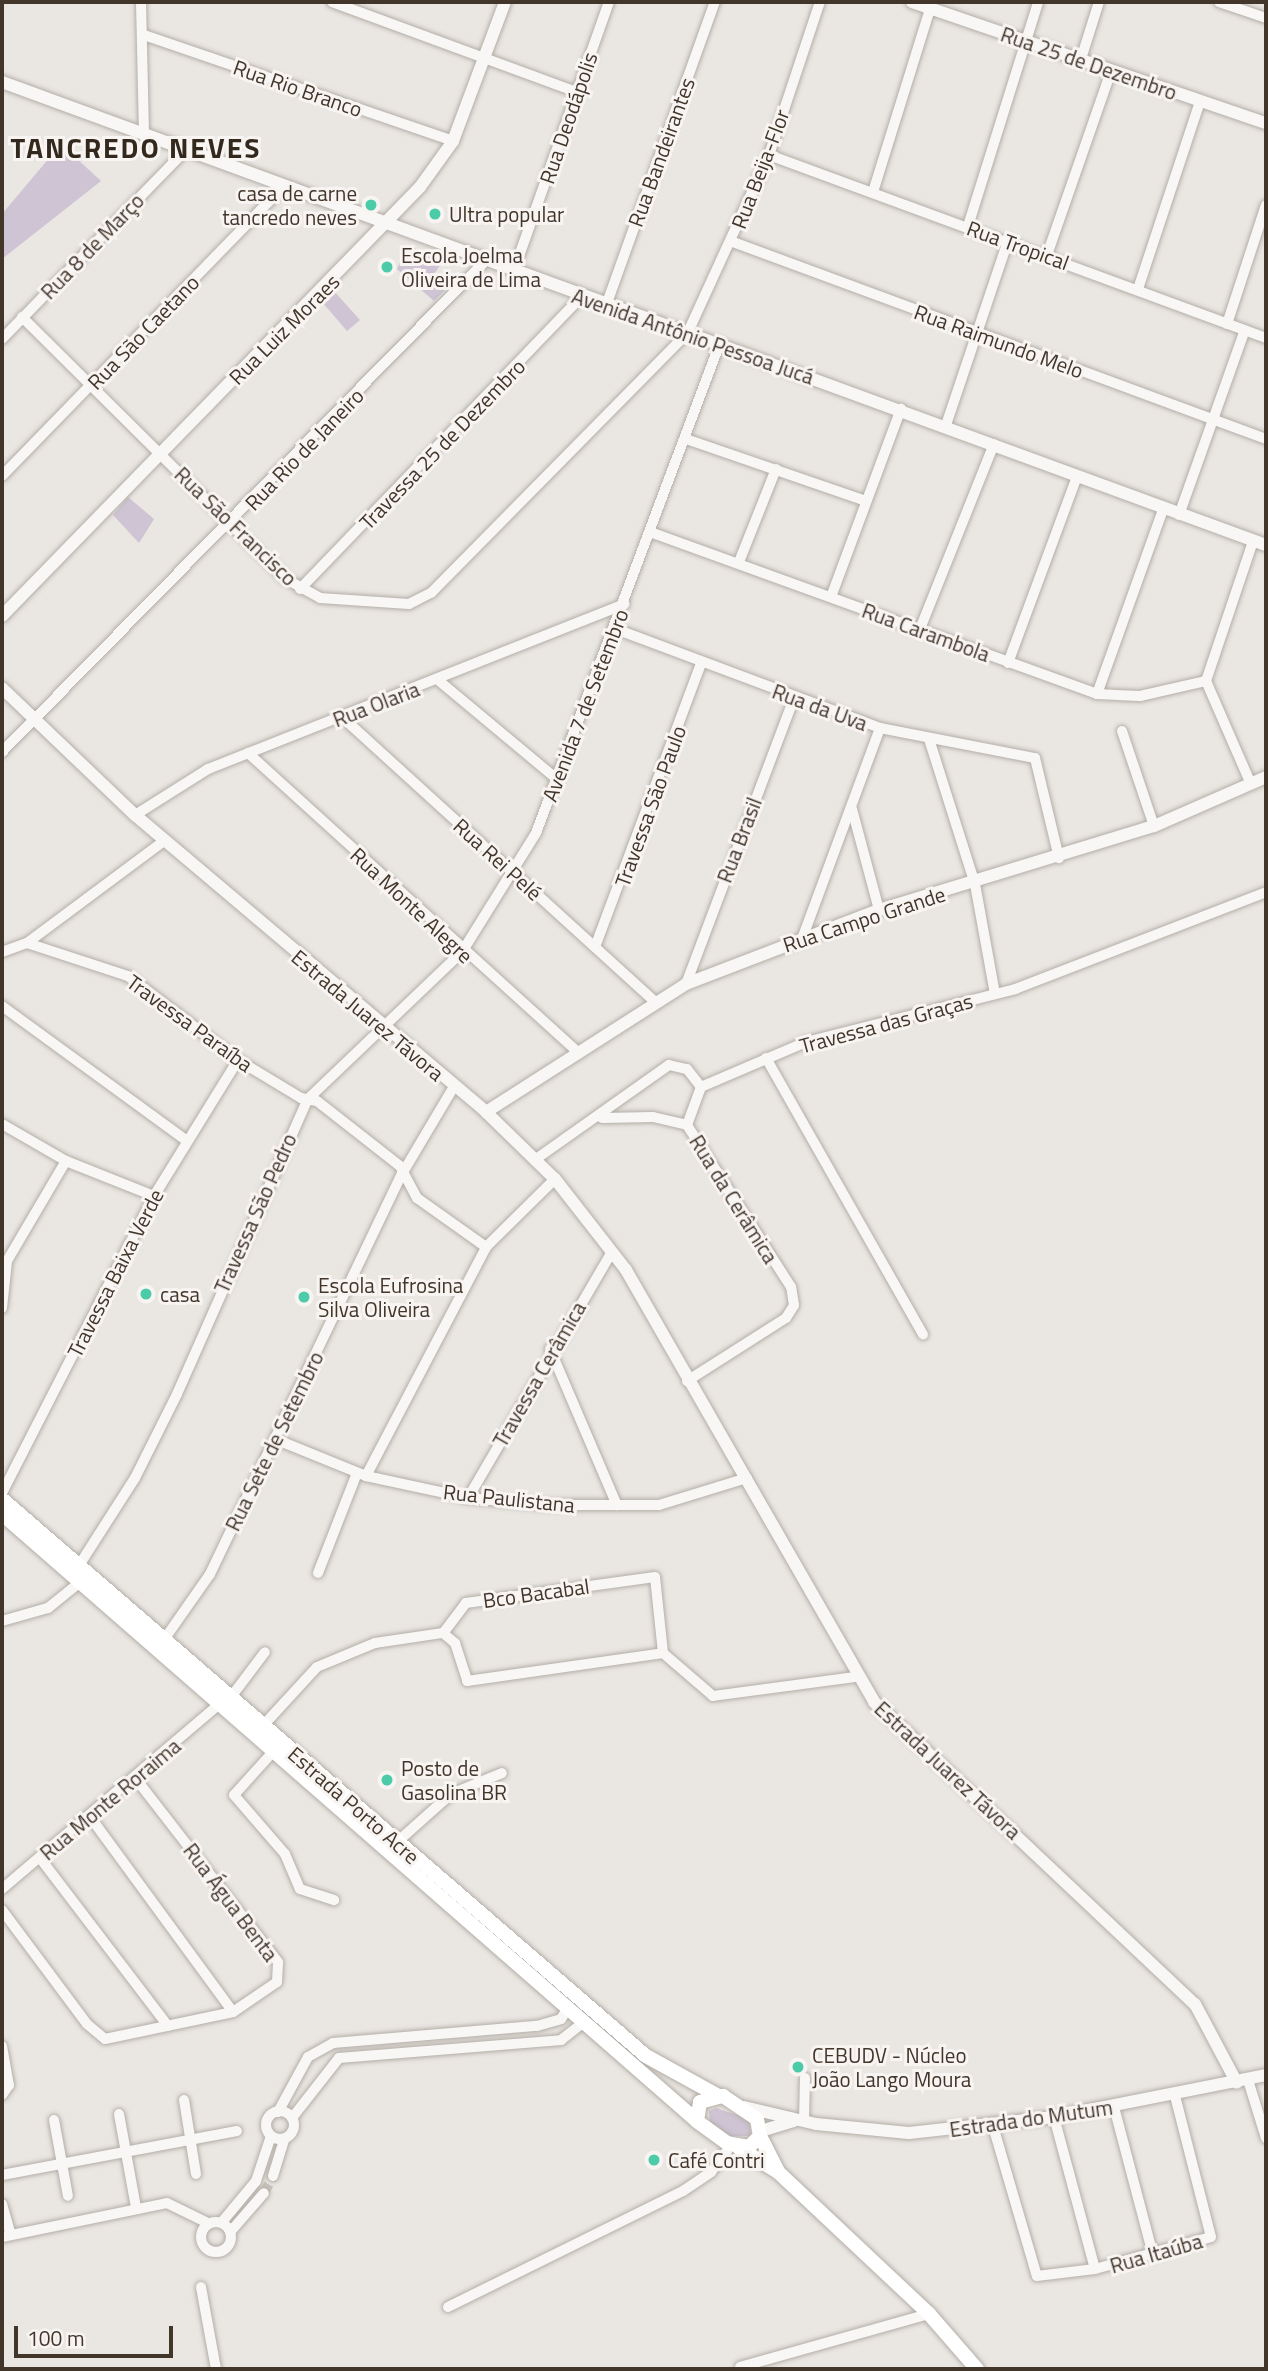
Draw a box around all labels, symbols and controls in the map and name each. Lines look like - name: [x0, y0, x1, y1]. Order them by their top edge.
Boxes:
- street label: Rua 25 de Dezembro: [998, 21, 1180, 105]
- street label: Rua Deodápolis: [534, 49, 602, 187]
- street label: Rua Rio Branco: [230, 54, 366, 122]
- street label: Rua Bandeirantes: [622, 74, 700, 230]
- street label: Rua Beija-Flor: [726, 106, 794, 232]
- district label: TANCREDO NEVES: [12, 131, 260, 165]
- place label: casa de carne tancredo neves: [222, 180, 357, 230]
- street label: Rua 8 de Março: [35, 188, 149, 304]
- marker: casa de carne tancredo neves: [363, 197, 379, 213]
- place label: Ultra popular: [449, 201, 564, 227]
- marker: Ultra popular: [427, 206, 443, 222]
- street label: Rua Tropical: [964, 215, 1072, 275]
- place label: Escola Joelma Oliveira de Lima: [401, 242, 541, 292]
- marker: Escola Joelma Oliveira de Lima: [379, 259, 395, 275]
- street label: Rua São Caetano: [82, 269, 204, 395]
- street label: Rua Luiz Moraes: [224, 269, 344, 389]
- street label: Avenida Antônio Pessoa Jucá: [569, 283, 817, 389]
- street label: Rua Raimundo Melo: [911, 299, 1087, 383]
- street label: Travessa 25 de Dezembro: [354, 353, 530, 535]
- street label: Rua Rio de Janeiro: [239, 383, 369, 515]
- street label: Rua São Francisco: [170, 461, 302, 591]
- street label: Rua Carambola: [859, 597, 993, 667]
- street label: Avenida 7 de Setembro: [537, 605, 633, 805]
- street label: Rua Olaria: [329, 676, 423, 732]
- street label: Rua da Uva: [769, 678, 871, 736]
- street label: Travessa São Paulo: [609, 722, 691, 890]
- street label: Rua Brasil: [711, 794, 767, 886]
- street label: Rua Rei Pelé: [449, 813, 547, 905]
- street label: Rua Monte Alegre: [346, 842, 478, 968]
- street label: Rua Campo Grande: [780, 881, 948, 957]
- street label: Estrada Juarez Távora: [287, 944, 449, 1086]
- street label: Travessa Paraíba: [122, 969, 258, 1077]
- street label: Travessa das Graças: [797, 988, 975, 1058]
- street label: Travessa São Pedro: [209, 1129, 301, 1297]
- street label: Rua da Cerâmica: [684, 1130, 784, 1268]
- street label: Travessa Baixa Verde: [62, 1185, 168, 1361]
- place label: Escola Eufrosina Silva Oliveira: [318, 1272, 463, 1322]
- place label: casa: [160, 1281, 200, 1307]
- marker: casa: [138, 1286, 154, 1302]
- marker: Escola Eufrosina Silva Oliveira: [296, 1289, 312, 1305]
- street label: Travessa Cerâmica: [487, 1297, 591, 1451]
- street label: Rua Sete de Setembro: [220, 1347, 328, 1535]
- street label: Rua Paulistana: [442, 1479, 576, 1517]
- street label: Bco Bacabal: [481, 1573, 591, 1613]
- street label: Estrada Juarez Távora: [870, 1696, 1026, 1844]
- street label: Rua Monte Roraima: [35, 1733, 185, 1865]
- street label: Estrada Porto Acre: [283, 1741, 425, 1869]
- place label: Posto de Gasolina BR: [401, 1755, 507, 1805]
- marker: Posto de Gasolina BR: [379, 1772, 395, 1788]
- street label: Rua Água Benta: [178, 1838, 284, 1966]
- place label: CEBUDV - Núcleo João Lango Moura: [812, 2042, 971, 2092]
- marker: CEBUDV - Núcleo João Lango Moura: [790, 2059, 806, 2075]
- street label: Estrada do Mutum: [948, 2094, 1114, 2142]
- place label: Café Contri: [668, 2147, 765, 2173]
- marker: Café Contri: [646, 2152, 662, 2168]
- street label: Rua Itaúba: [1107, 2228, 1205, 2278]
- scale bar: [18, 2312, 177, 2356]
- text: 100 m: [27, 2322, 84, 2354]

